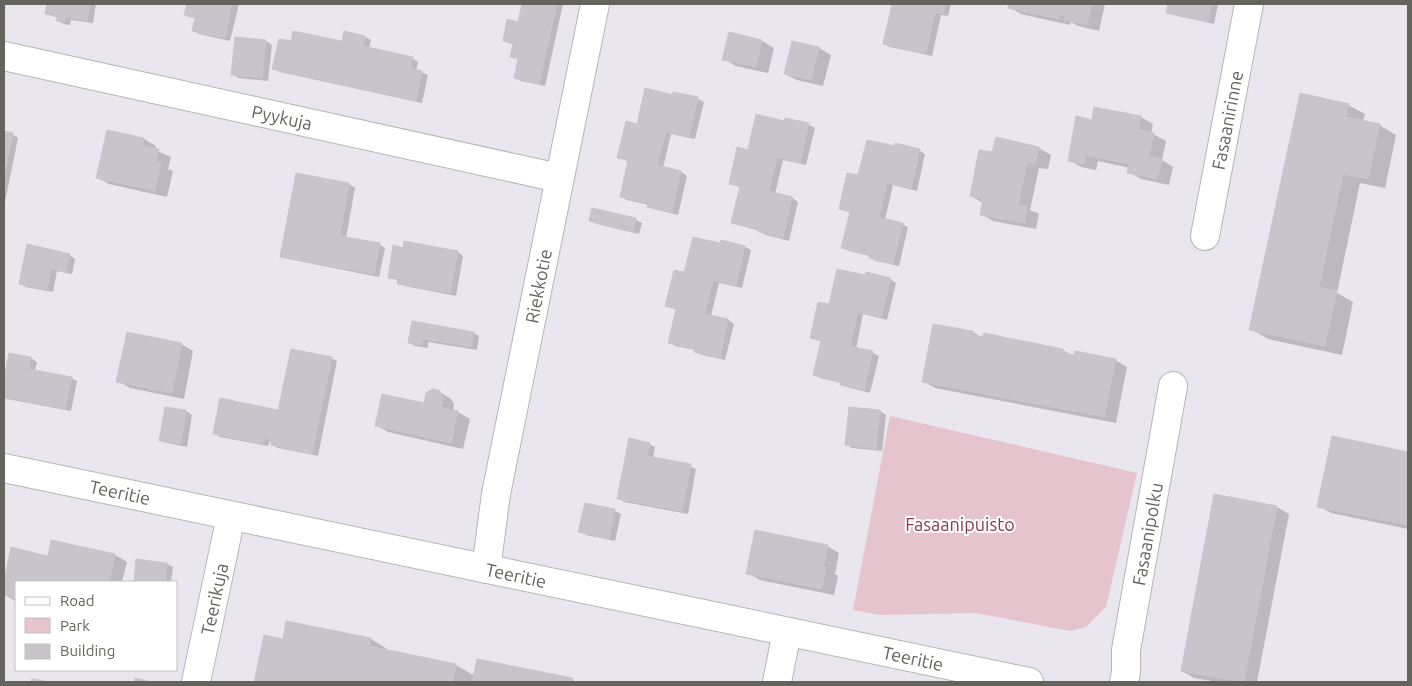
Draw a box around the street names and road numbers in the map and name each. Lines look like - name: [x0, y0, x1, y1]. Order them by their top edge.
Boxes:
- street label: Fasaanirinne: [1208, 69, 1246, 171]
- street label: Pyykuja: [250, 101, 314, 133]
- street label: Riekkotie: [521, 247, 555, 325]
- street label: Teeritie: [88, 476, 152, 508]
- street label: Fasaanipolku: [1128, 481, 1166, 587]
- street label: Teeritie: [484, 559, 548, 591]
- street label: Teerikuja: [197, 561, 231, 637]
- street label: Teeritie: [881, 642, 945, 674]

